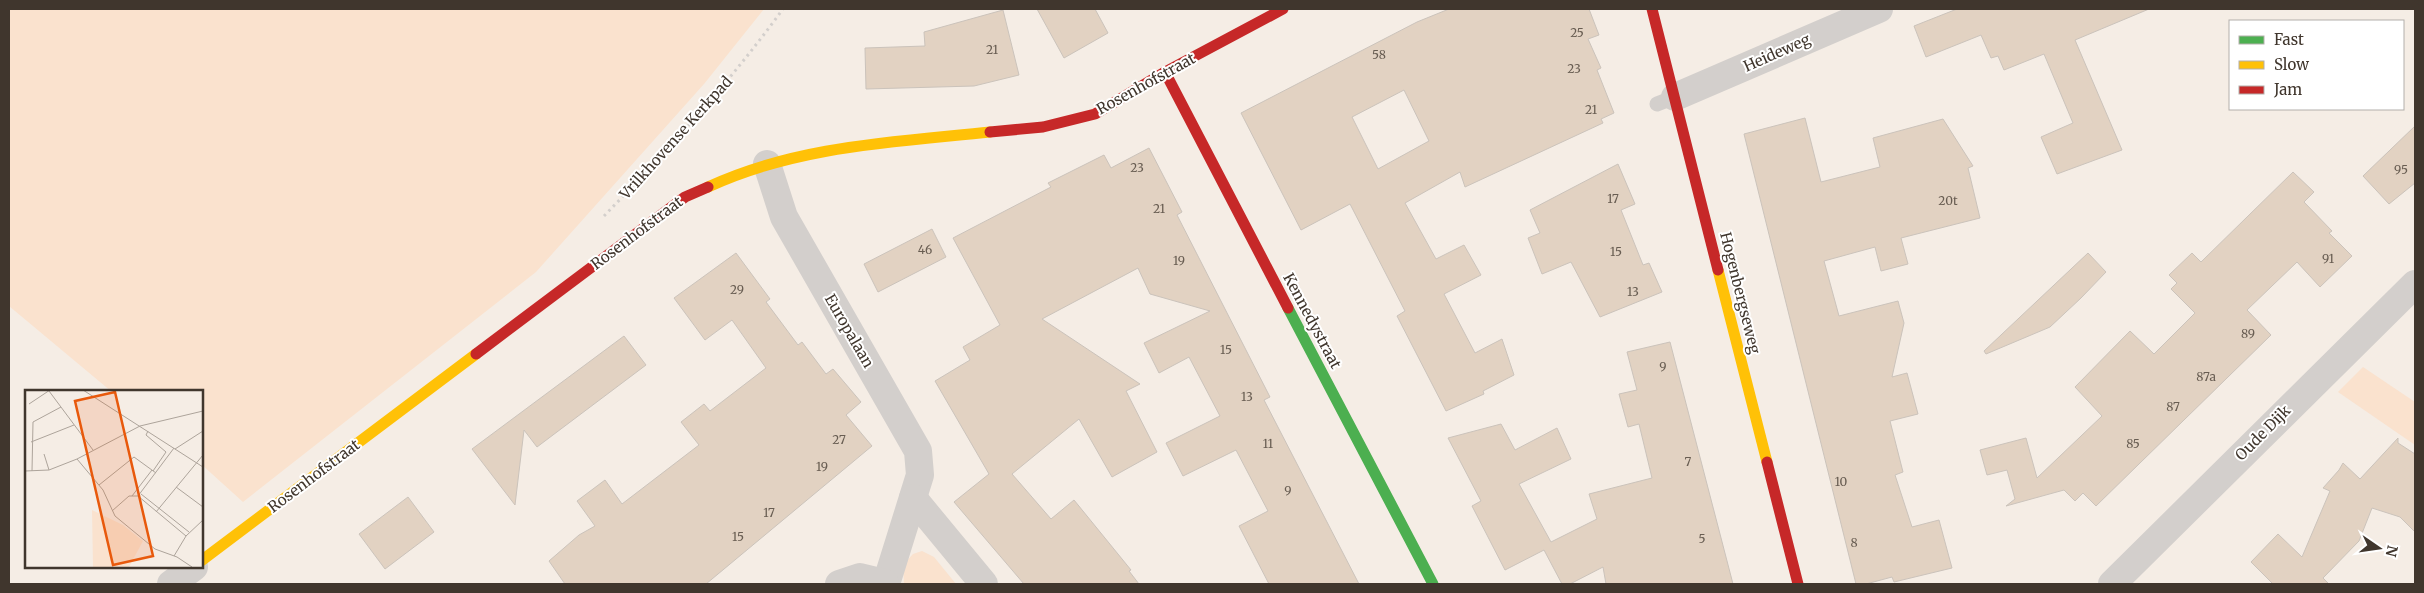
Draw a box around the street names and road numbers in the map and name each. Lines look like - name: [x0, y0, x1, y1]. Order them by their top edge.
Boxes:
- street label: Heideweg: [1740, 29, 1813, 76]
- street label: Rosenhofstraat: [1093, 48, 1199, 119]
- street label: Vrilkhovense Kerkpad: [615, 72, 736, 204]
- street label: Rosenhofstraat: [587, 192, 687, 273]
- street label: Hogenbergseweg: [1716, 230, 1765, 356]
- street label: Kennedystraat: [1279, 270, 1346, 372]
- street label: Europalaan: [821, 290, 878, 371]
- street label: Oude Dijk: [2231, 401, 2295, 464]
- street label: Rosenhofstraat: [264, 435, 364, 516]

